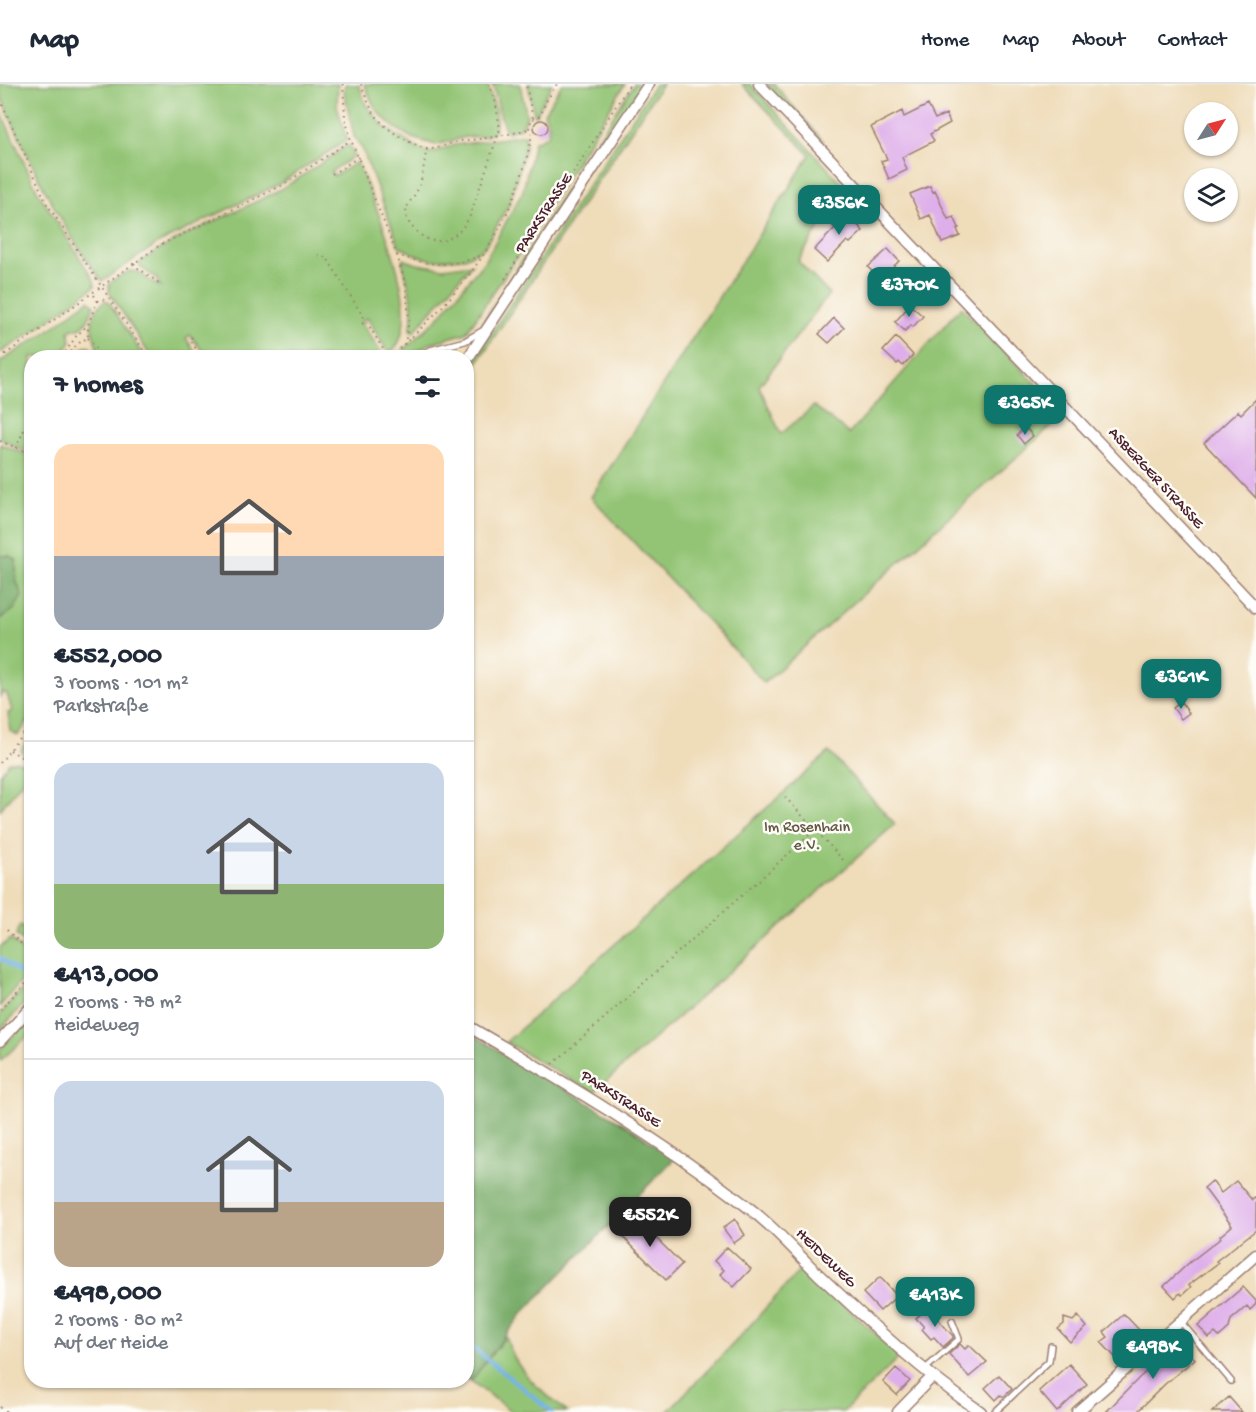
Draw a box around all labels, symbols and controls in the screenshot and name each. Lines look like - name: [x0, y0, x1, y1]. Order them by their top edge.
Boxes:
- text: Map: [30, 25, 79, 58]
- text: Home: [921, 29, 969, 54]
- text: Map: [1002, 29, 1039, 54]
- text: About: [1072, 29, 1125, 54]
- text: Contact: [1158, 29, 1226, 54]
- north arrow: [1184, 102, 1238, 156]
- map controls: [1184, 102, 1238, 222]
- button: layers: [1184, 168, 1238, 222]
- street label: PARKSTRASSE: [512, 170, 578, 258]
- pin: €356K: [797, 185, 881, 236]
- text: €356K: [812, 193, 866, 216]
- pin: €370K: [867, 267, 951, 318]
- text: €370K: [881, 275, 937, 298]
- icon: filters: [411, 370, 444, 403]
- text: 7 homes: [54, 371, 143, 402]
- pin: €365K: [983, 385, 1067, 436]
- text: €365K: [998, 393, 1052, 416]
- street label: ASBERGER STRASSE: [1103, 424, 1208, 534]
- icon: home: [195, 483, 303, 591]
- text: €552,000: [54, 642, 162, 673]
- pin: €361K: [1139, 659, 1223, 710]
- text: €361K: [1155, 667, 1207, 690]
- text: 3 rooms · 101 m²: [54, 673, 189, 696]
- text: Parkstraße: [54, 696, 148, 719]
- icon: home: [195, 802, 303, 910]
- park label: Im Rosenhain e.V.: [764, 819, 850, 856]
- text: €413,000: [54, 961, 158, 992]
- text: 2 rooms · 78 m²: [54, 992, 182, 1015]
- text: Heideweg: [54, 1015, 139, 1038]
- street label: PARKSTRASSE: [576, 1067, 664, 1133]
- icon: home: [195, 1120, 303, 1228]
- pin: €552K: [608, 1197, 692, 1248]
- text: €552K: [623, 1205, 677, 1228]
- street label: HEIDEWEG: [791, 1225, 860, 1293]
- pin: €413K: [893, 1277, 977, 1328]
- text: €498,000: [54, 1279, 162, 1310]
- text: €413K: [910, 1285, 960, 1308]
- text: 2 rooms · 80 m²: [54, 1310, 183, 1333]
- pin: €498K: [1111, 1329, 1195, 1380]
- text: Auf der Heide: [54, 1333, 168, 1356]
- text: €498K: [1126, 1337, 1180, 1360]

